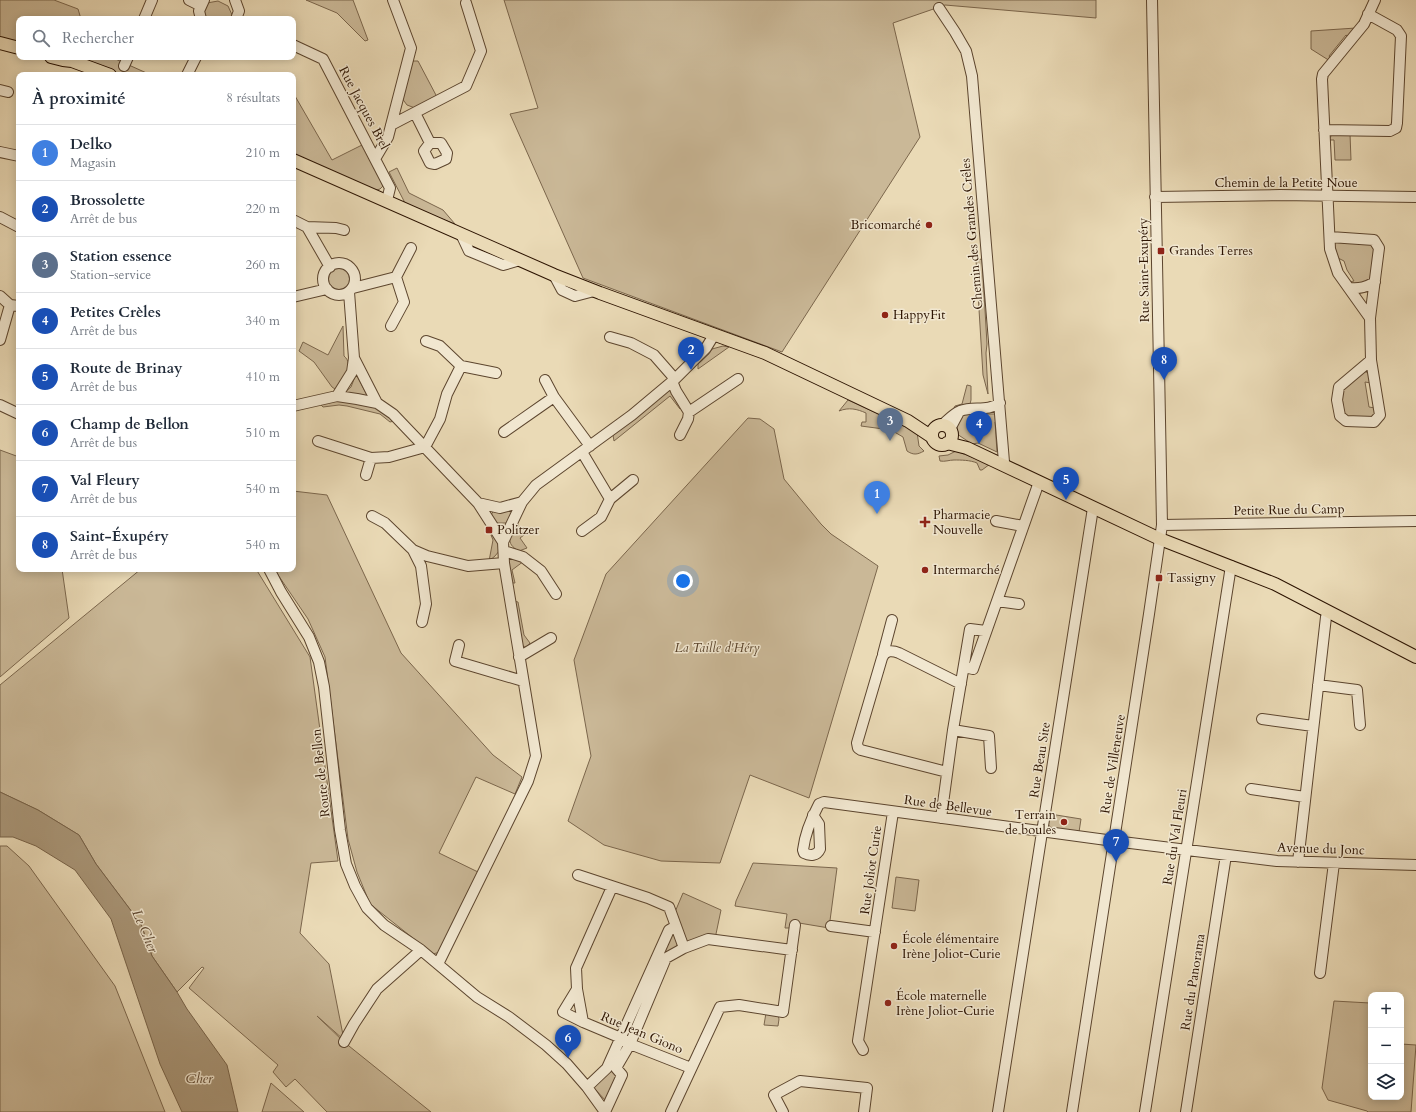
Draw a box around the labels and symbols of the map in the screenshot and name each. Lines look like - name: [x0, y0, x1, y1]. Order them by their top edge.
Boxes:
- street label: Rue Jacques Brel: [334, 63, 394, 153]
- street label: Chemin des Grandes Crêles: [956, 157, 988, 311]
- street label: Chemin de la Petite Noue: [1214, 174, 1358, 192]
- place label: Bricomarché: [850, 216, 921, 234]
- street label: Rue Saint-Exupéry: [1134, 217, 1154, 322]
- marker: Bricomarché: [924, 220, 934, 230]
- place label: Grandes Terres: [1169, 242, 1253, 260]
- marker: Grandes Terres: [1156, 246, 1166, 256]
- place label: HappyFit: [893, 306, 945, 324]
- marker: HappyFit: [880, 310, 890, 320]
- pin: 2: [678, 337, 704, 370]
- pin: 8: [1151, 347, 1177, 380]
- pin: 3: [877, 408, 903, 441]
- pin: 4: [966, 411, 992, 444]
- pin: 5: [1053, 467, 1079, 500]
- pin: 1: [864, 481, 890, 514]
- street label: Petite Rue du Camp: [1233, 500, 1345, 520]
- place label: Pharmacie Nouvelle: [933, 506, 990, 539]
- marker: Pharmacie Nouvelle: [920, 517, 930, 527]
- place label: Politzer: [497, 521, 539, 539]
- marker: Politzer: [484, 525, 494, 535]
- place label: Intermarché: [933, 561, 1000, 579]
- marker: Intermarché: [920, 565, 930, 575]
- place label: Tassigny: [1167, 569, 1216, 587]
- your location: [673, 571, 693, 591]
- marker: Tassigny: [1154, 573, 1164, 583]
- park label: La Taille d'Héry: [675, 639, 760, 657]
- street label: Rue de Villeneuve: [1096, 713, 1130, 815]
- street label: Rue Beau Site: [1025, 721, 1055, 799]
- street label: Route de Bellon: [307, 727, 335, 818]
- street label: Rue du Val Fleuri: [1159, 787, 1192, 886]
- street label: Rue de Bellevue: [903, 791, 993, 821]
- place label: Terrain de boules: [1005, 806, 1057, 839]
- marker: Terrain de boules: [1059, 817, 1069, 827]
- street label: Rue Joliot Curie: [856, 824, 886, 916]
- pin: 7: [1103, 829, 1129, 862]
- street label: Avenue du Jonc: [1277, 838, 1365, 860]
- water label: Le Cher: [127, 906, 163, 956]
- place label: École élémentaire Irène Joliot-Curie: [902, 930, 1001, 963]
- street label: Rue du Panorama: [1176, 932, 1210, 1032]
- marker: École élémentaire Irène Joliot-Curie: [889, 941, 899, 951]
- place label: École maternelle Irène Joliot-Curie: [896, 987, 995, 1020]
- marker: École maternelle Irène Joliot-Curie: [883, 998, 893, 1008]
- street label: Rue Jean Giono: [598, 1008, 686, 1058]
- pin: 6: [555, 1025, 581, 1058]
- water label: Cher: [185, 1069, 213, 1088]

